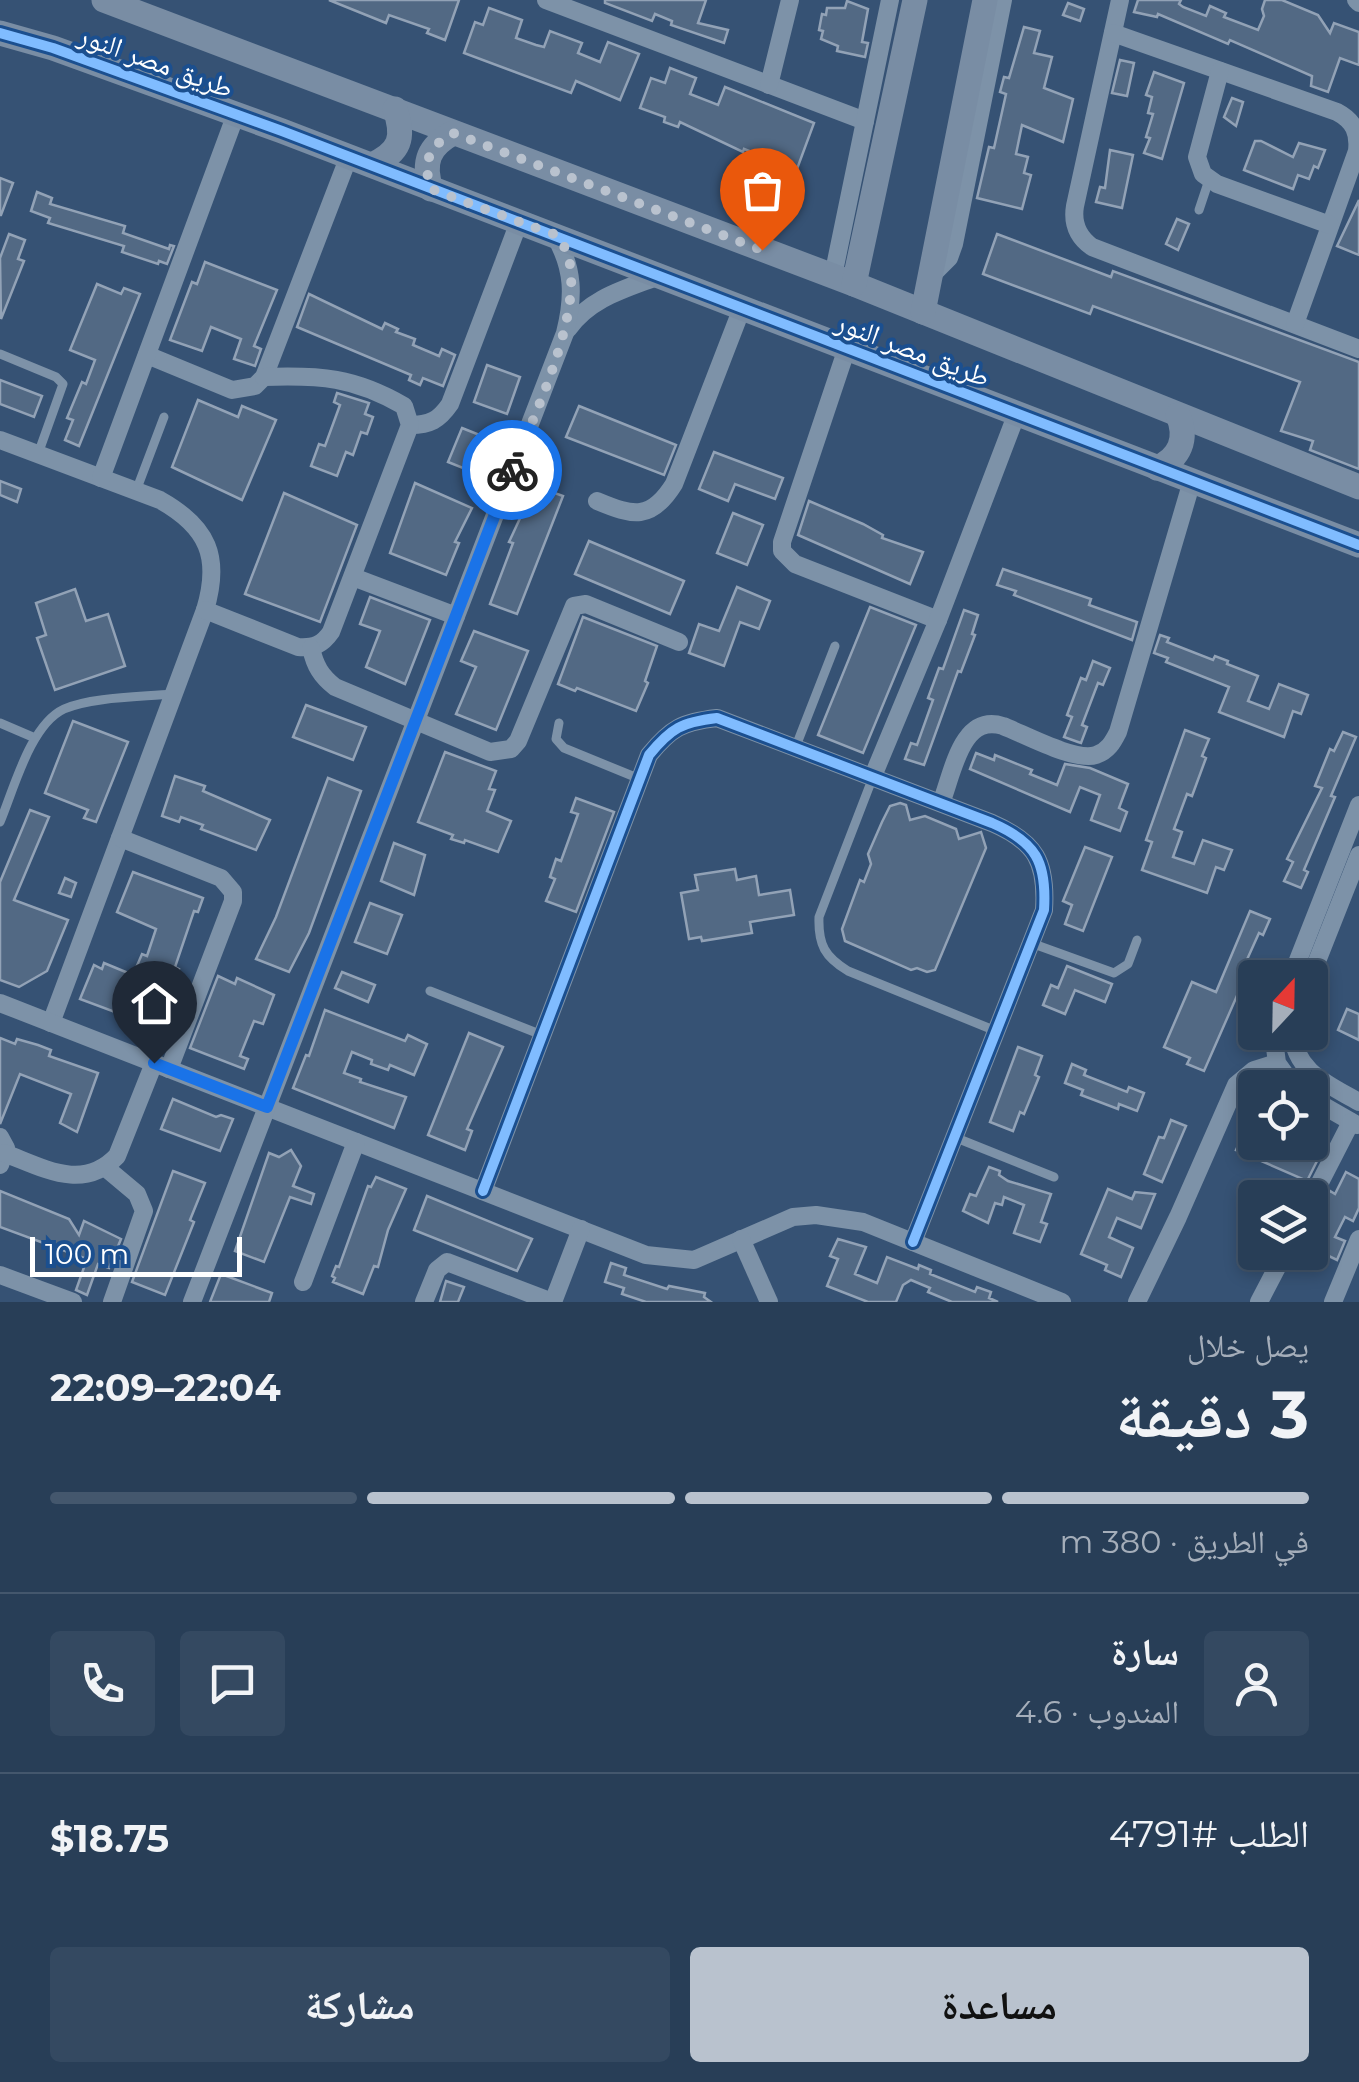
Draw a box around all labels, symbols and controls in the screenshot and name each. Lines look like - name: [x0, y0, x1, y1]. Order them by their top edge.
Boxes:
- street label: طريق مصر النور: [73, 17, 238, 106]
- pin: [720, 148, 805, 251]
- icon: bag: [735, 163, 790, 218]
- street label: طريق مصر النور: [830, 304, 995, 395]
- courier: [462, 420, 562, 520]
- icon: bike: [485, 443, 540, 498]
- north arrow: [1238, 960, 1328, 1050]
- map controls: [1238, 960, 1328, 1270]
- pin: [112, 961, 197, 1064]
- icon: home: [127, 976, 182, 1031]
- button: locate: [1238, 1070, 1328, 1160]
- button: layers: [1238, 1180, 1328, 1270]
- scale bar: [30, 1232, 242, 1276]
- text: 100 m: [45, 1237, 129, 1271]
- text: يصل خلال: [1187, 1326, 1309, 1365]
- text: 22:04–22:09: [50, 1364, 281, 1411]
- text: 3 دقيقة: [1116, 1375, 1309, 1454]
- text: في الطريق · 380 m: [1059, 1522, 1309, 1561]
- text: سارة: [1111, 1628, 1179, 1675]
- button: phone: [50, 1631, 155, 1736]
- button: chat: [180, 1631, 285, 1736]
- button: person: [1204, 1631, 1309, 1736]
- text: المندوب · 4.6: [1015, 1692, 1179, 1731]
- text: الطلب #4791: [1109, 1810, 1309, 1857]
- text: $18.75: [50, 1815, 169, 1862]
- button: مشاركة: [50, 1947, 670, 2062]
- button: مساعدة: [690, 1947, 1309, 2062]

